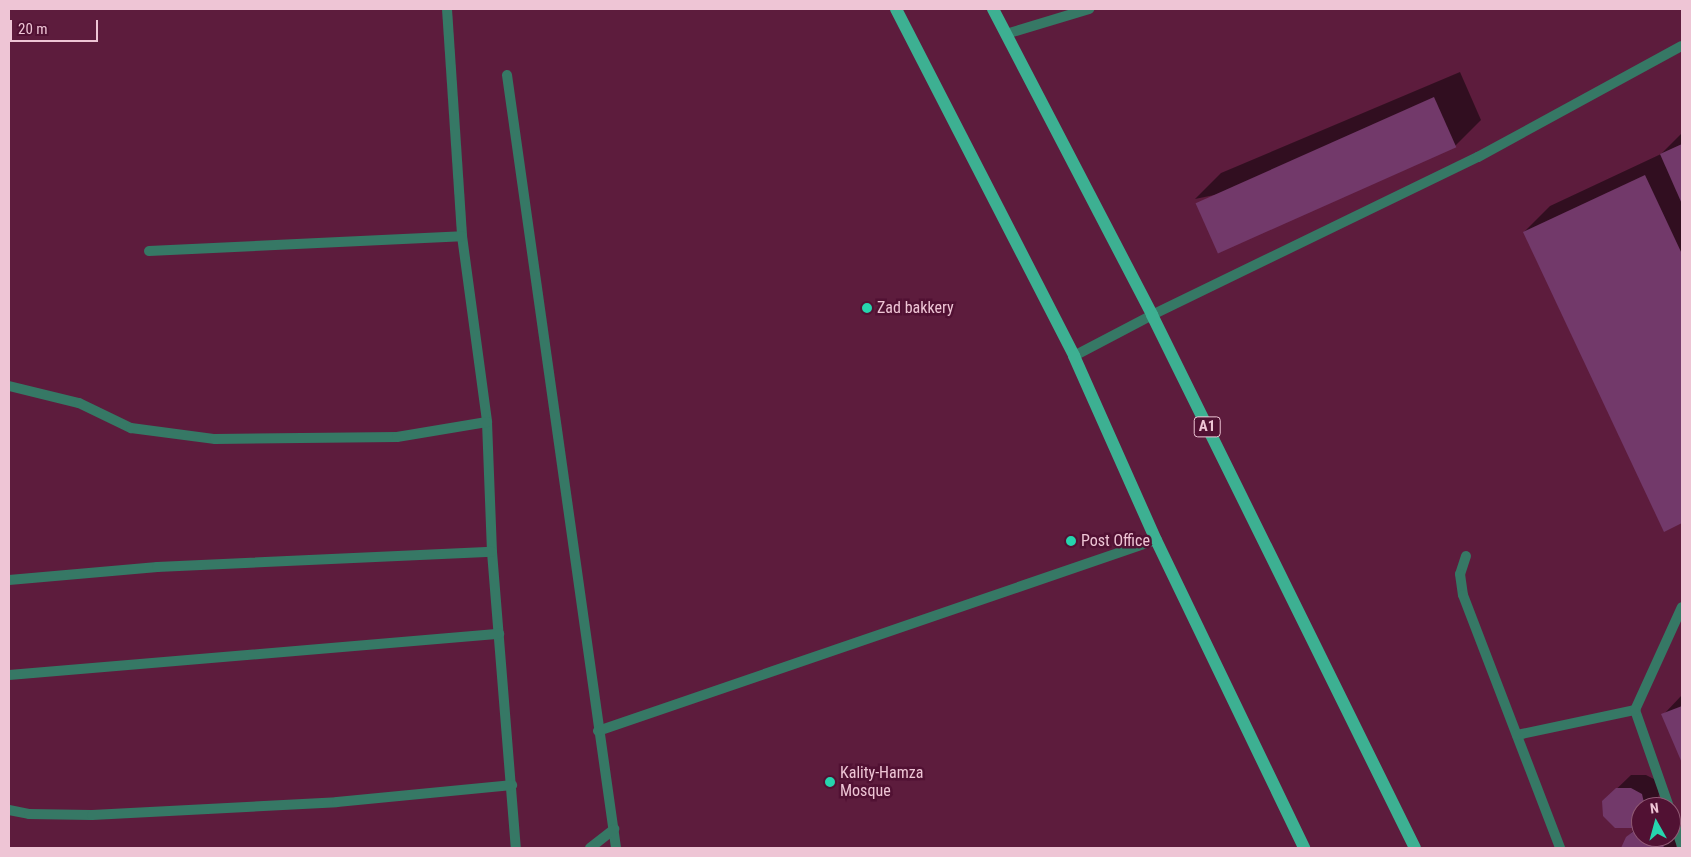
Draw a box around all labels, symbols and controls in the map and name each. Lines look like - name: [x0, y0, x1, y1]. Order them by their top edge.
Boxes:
- scale bar: [12, 10, 100, 42]
- text: 20 m: [18, 20, 48, 38]
- place label: Zad bakkery: [877, 298, 954, 318]
- marker: Zad bakkery: [861, 302, 873, 314]
- road number: A1: [1193, 414, 1221, 440]
- place label: Post Office: [1081, 531, 1150, 551]
- marker: Post Office: [1065, 535, 1077, 547]
- place label: Kality-Hamza Mosque: [840, 763, 923, 801]
- marker: Kality-Hamza Mosque: [824, 776, 836, 788]
- north arrow: [1631, 797, 1681, 847]
- text: N: [1649, 800, 1660, 817]

